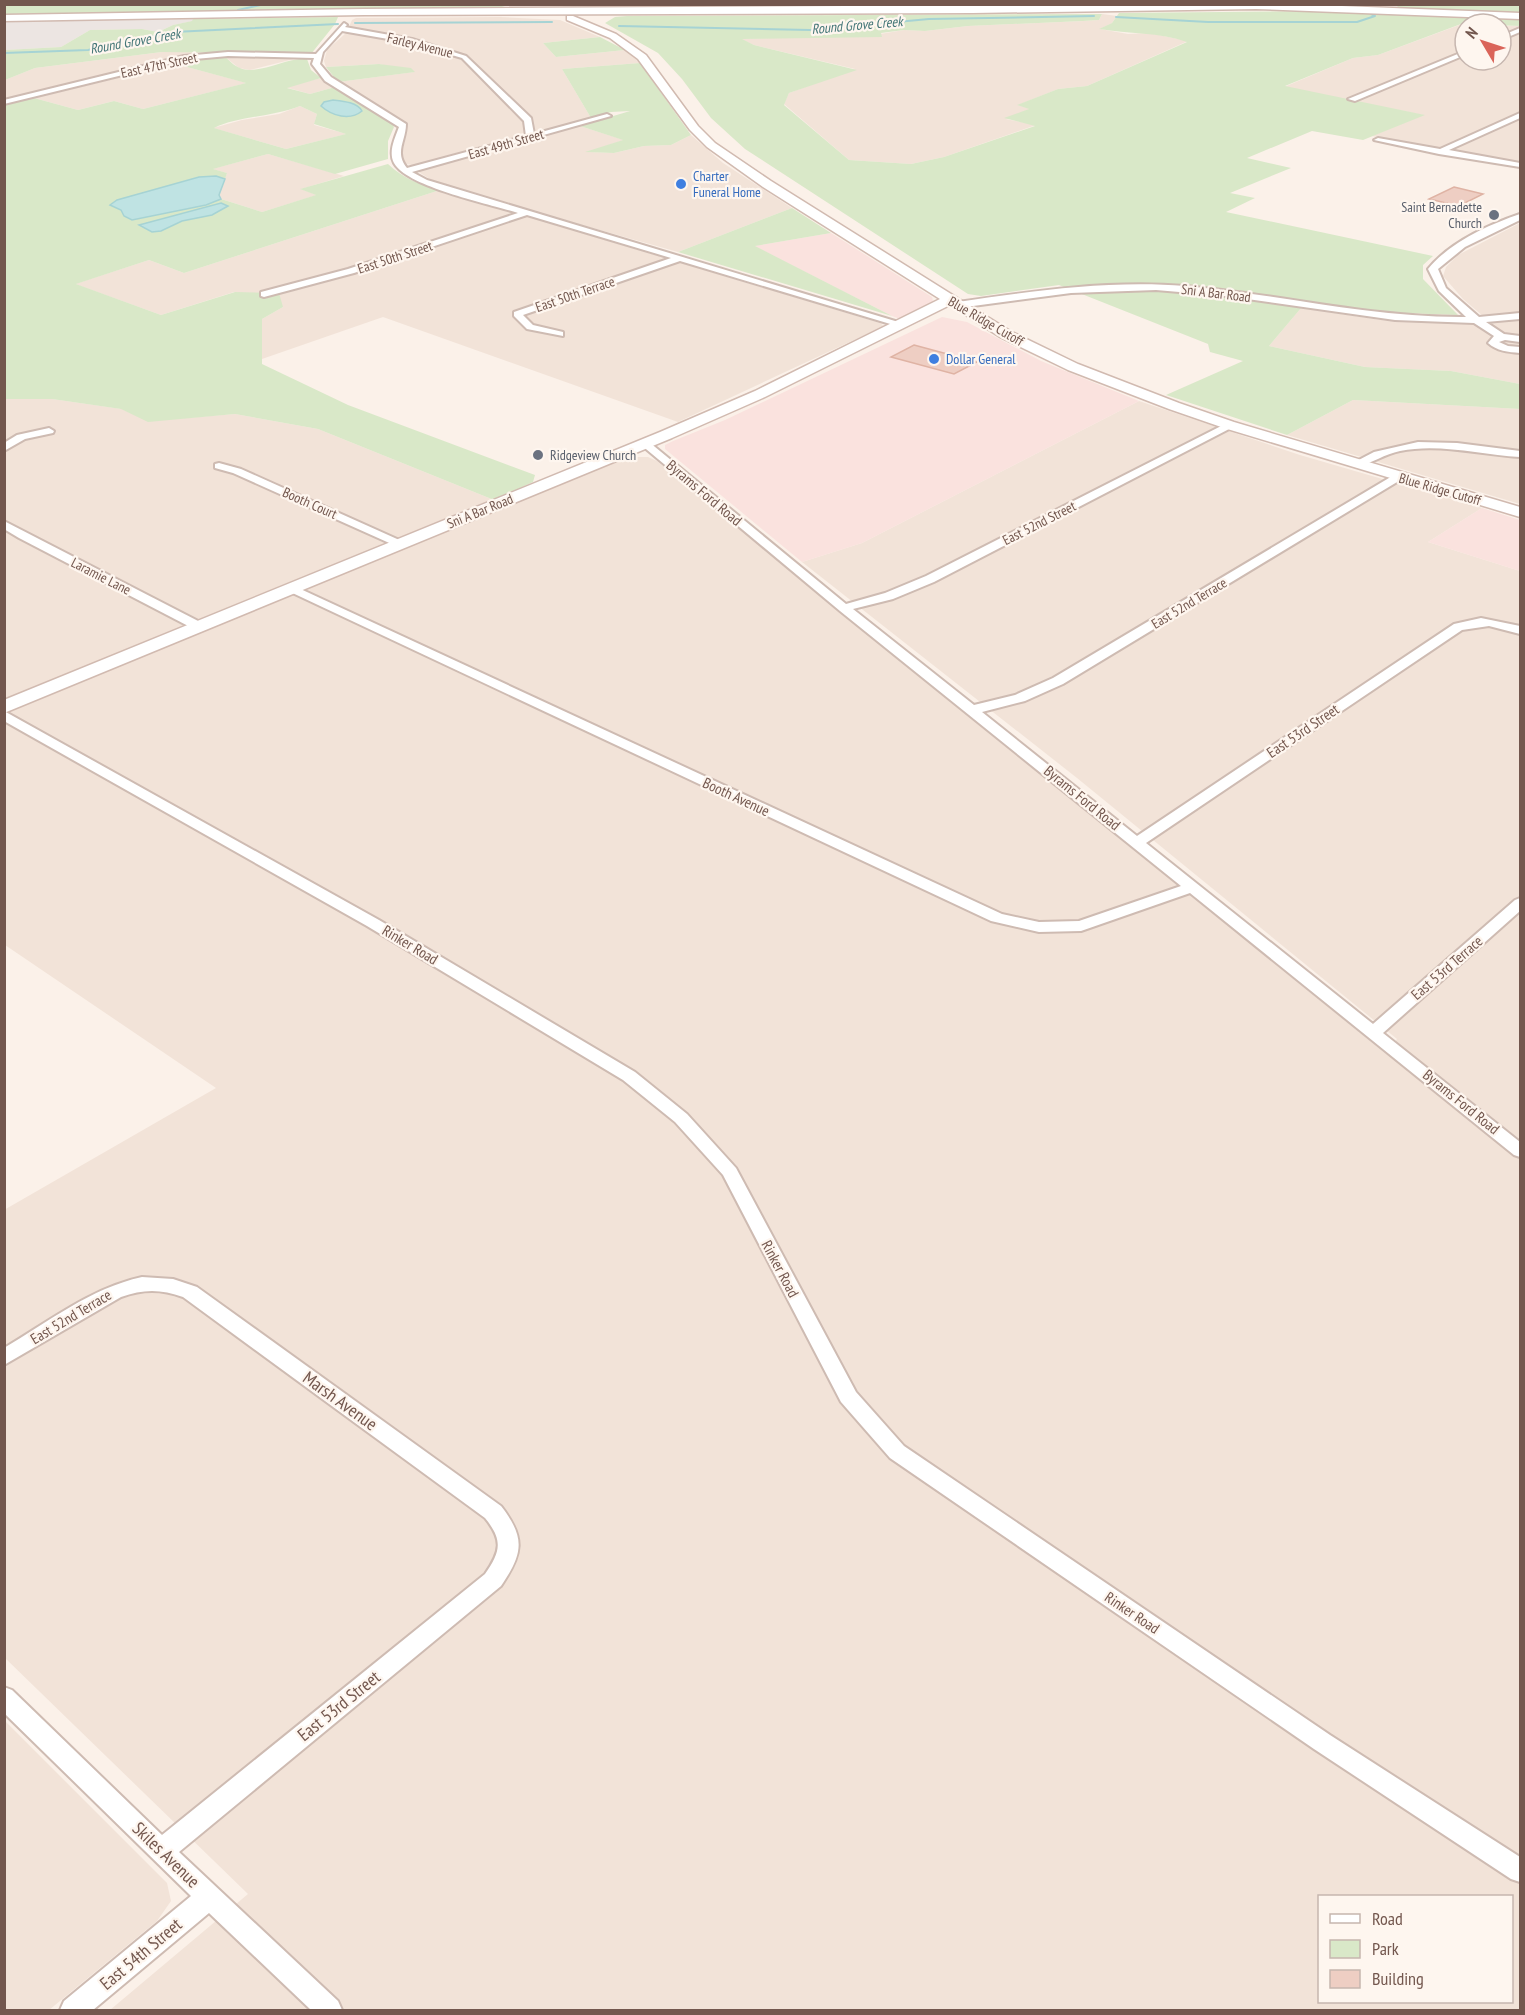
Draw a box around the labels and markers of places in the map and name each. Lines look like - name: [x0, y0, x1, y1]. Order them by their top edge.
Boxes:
- place label: Charter Funeral Home: [693, 167, 761, 201]
- marker: Charter Funeral Home: [674, 177, 688, 191]
- place label: Saint Bernadette Church: [1401, 198, 1482, 232]
- marker: Saint Bernadette Church: [1487, 208, 1501, 222]
- place label: Dollar General: [946, 350, 1016, 368]
- marker: Dollar General: [927, 352, 941, 366]
- place label: Ridgeview Church: [550, 446, 636, 464]
- marker: Ridgeview Church: [531, 448, 545, 462]

